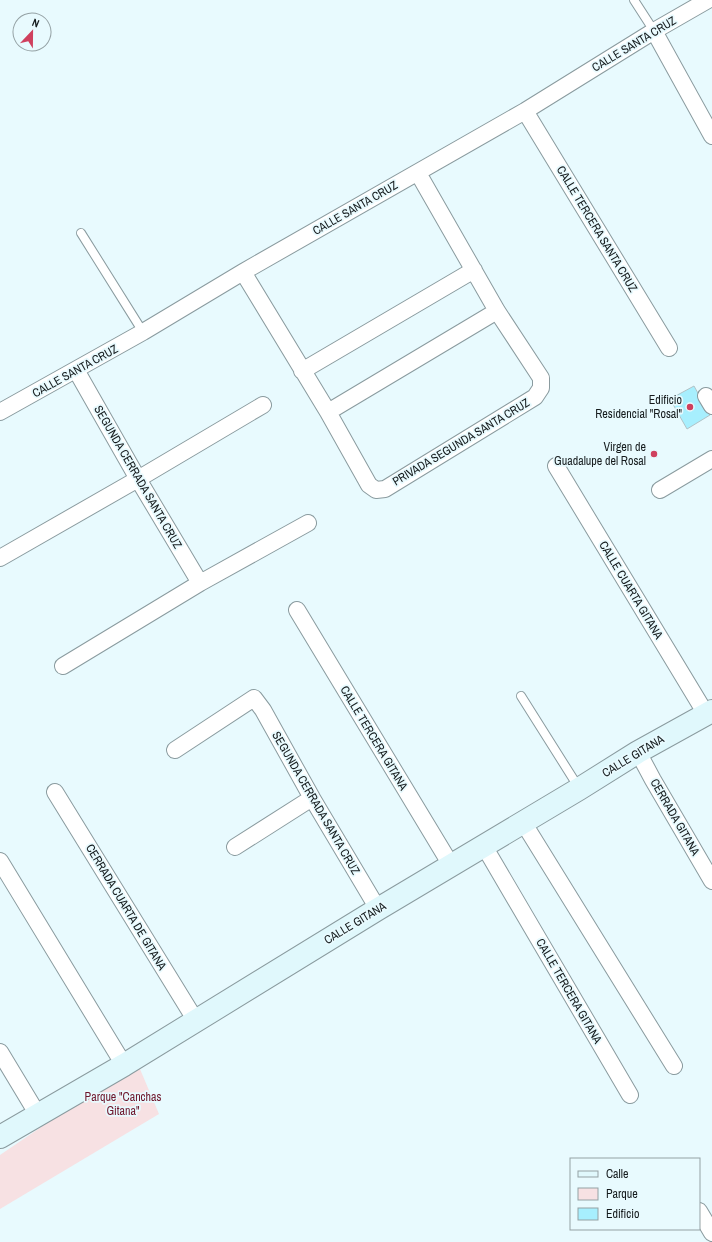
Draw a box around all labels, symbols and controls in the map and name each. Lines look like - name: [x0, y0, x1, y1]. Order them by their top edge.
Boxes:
- north arrow: [12, 12, 52, 52]
- street label: CALLE SANTA CRUZ: [589, 13, 679, 75]
- text: N: [30, 15, 41, 30]
- street label: CALLE TERCERA SANTA CRUZ: [553, 163, 641, 295]
- street label: CALLE SANTA CRUZ: [310, 177, 400, 239]
- street label: CALLE SANTA CRUZ: [29, 341, 121, 401]
- place label: Edificio Residencial "Rosal": [595, 392, 682, 422]
- street label: PRIVADA SEGUNDA SANTA CRUZ: [390, 395, 532, 489]
- marker: Edificio Residencial "Rosal": [685, 402, 695, 412]
- street label: SEGUNDA CERRADA SANTA CRUZ: [90, 403, 186, 551]
- place label: Virgen de Guadalupe del Rosal: [554, 439, 646, 469]
- marker: Virgen de Guadalupe del Rosal: [649, 449, 659, 459]
- street label: CALLE CUARTA GITANA: [595, 538, 667, 642]
- street label: CALLE TERCERA GITANA: [337, 683, 412, 793]
- street label: SEGUNDA CERRADA SANTA CRUZ: [268, 729, 364, 877]
- street label: CALLE GITANA: [599, 731, 667, 781]
- street label: CERRADA GITANA: [647, 776, 704, 859]
- street label: CERRADA CUARTA DE GITANA: [82, 841, 170, 973]
- street label: CALLE GITANA: [321, 898, 389, 948]
- street label: CALLE TERCERA GITANA: [532, 936, 606, 1047]
- park label: Parque "Canchas Gitana": [85, 1089, 161, 1119]
- legend: [570, 1158, 700, 1230]
- text: Calle: [606, 1166, 628, 1182]
- text: Parque: [606, 1186, 638, 1202]
- text: Edificio: [606, 1206, 639, 1222]

